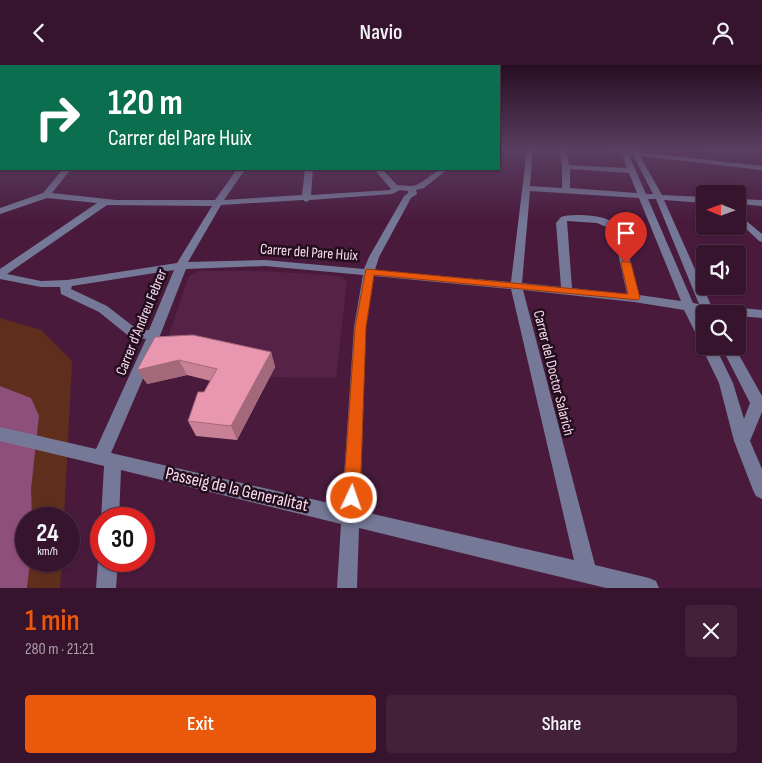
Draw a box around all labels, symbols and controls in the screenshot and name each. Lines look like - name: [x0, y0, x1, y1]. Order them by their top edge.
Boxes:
- icon: back: [25, 19, 53, 47]
- text: Navio: [360, 19, 402, 46]
- icon: person: [709, 19, 737, 47]
- text: 120 m: [108, 82, 183, 125]
- icon: right: [25, 85, 90, 150]
- text: Carrer del Pare Huix: [108, 125, 252, 152]
- north arrow: [696, 185, 746, 235]
- map controls: [696, 185, 746, 355]
- pin: [605, 212, 647, 263]
- icon: arrive: [612, 219, 640, 247]
- street label: Carrer del Pare Huix: [259, 240, 359, 265]
- button: sound: [696, 245, 746, 295]
- street label: Carrer d'Andreu Febrer: [112, 266, 172, 378]
- button: search: [696, 305, 746, 355]
- street label: Carrer del Doctor Salarich: [529, 308, 578, 438]
- street label: Passeig de la Generalitat: [163, 463, 311, 516]
- position arrow: [325, 471, 377, 523]
- speed limit sign: 30: [90, 507, 155, 572]
- text: 24: [36, 518, 59, 549]
- text: km/h: [37, 544, 58, 559]
- text: 1 min: [25, 603, 80, 639]
- button: close: [685, 605, 737, 657]
- text: 280 m · 21:21: [25, 640, 94, 659]
- button: Exit: [25, 695, 376, 753]
- button: Share: [386, 695, 737, 753]

